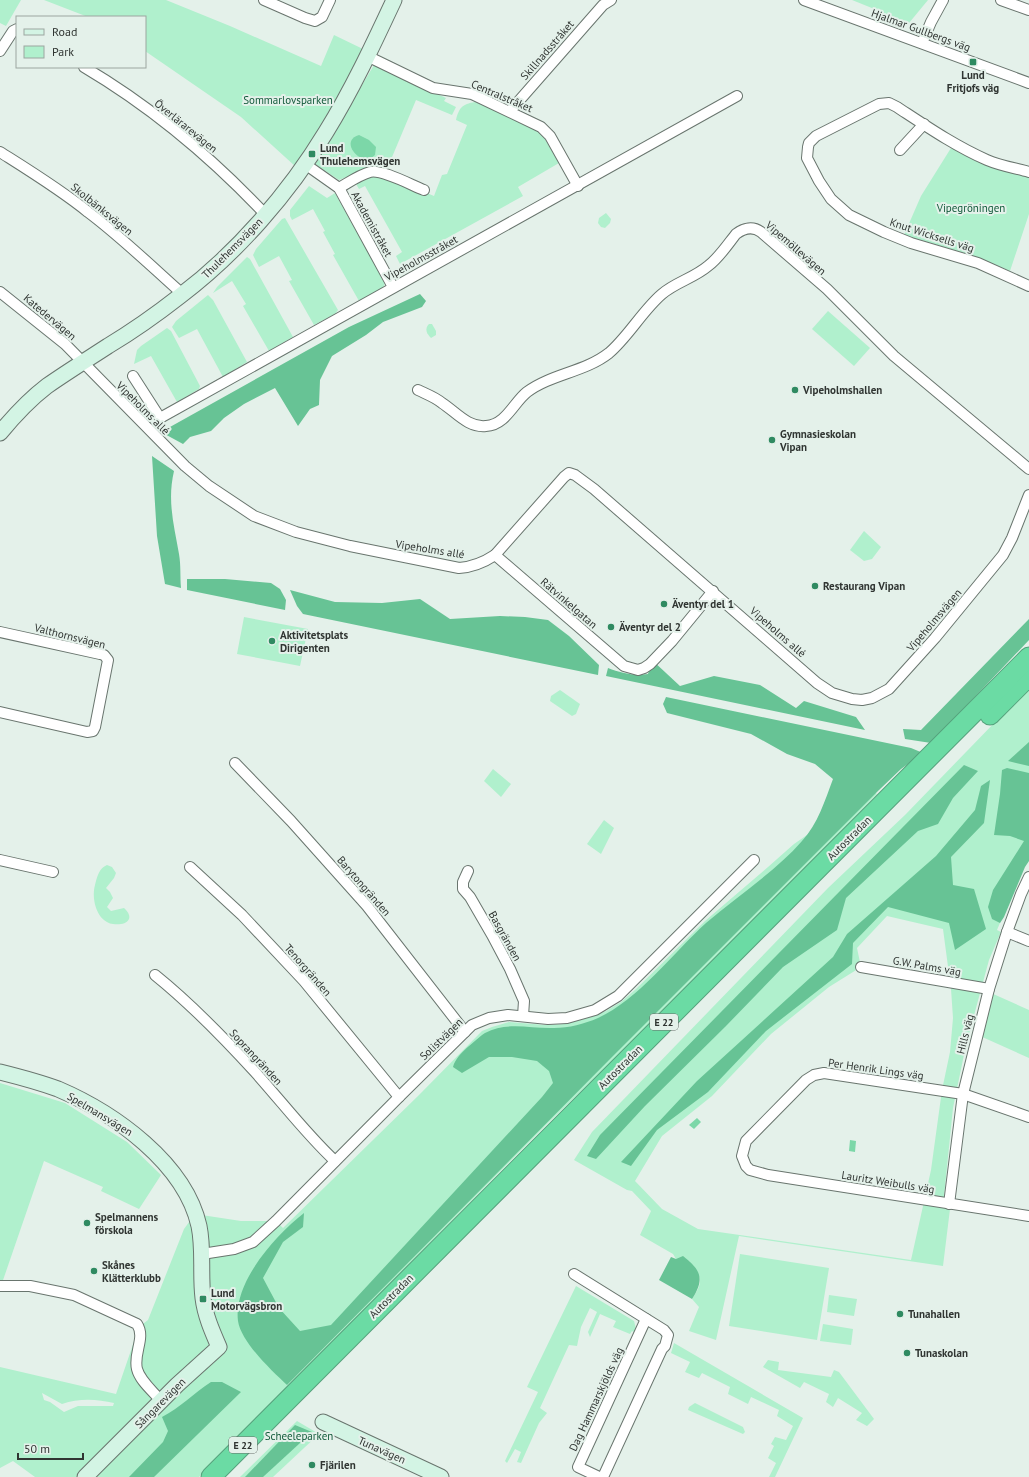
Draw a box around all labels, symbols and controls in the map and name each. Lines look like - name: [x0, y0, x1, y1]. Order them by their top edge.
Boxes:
- street label: Hjalmar Gullbergs väg: [870, 6, 973, 54]
- legend: [16, 16, 146, 68]
- street label: Skillnadsstråket: [517, 17, 577, 83]
- text: Road: [52, 24, 77, 39]
- text: Park: [52, 44, 74, 59]
- marker: Lund Fritjofs väg: [968, 57, 978, 67]
- place label: Lund Fritjofs väg: [947, 68, 999, 95]
- street label: Centralstråket: [469, 77, 535, 115]
- park label: Sommarlovsparken: [243, 93, 333, 107]
- street label: Överlärarevägen: [152, 96, 220, 156]
- place label: Lund Thulehemsvägen: [320, 141, 400, 168]
- marker: Lund Thulehemsvägen: [307, 149, 317, 159]
- street label: Skolbänksvägen: [68, 180, 136, 238]
- street label: Akademistråket: [348, 189, 396, 259]
- park label: Vipegröningen: [936, 201, 1005, 215]
- street label: Thulehemsvägen: [199, 215, 265, 281]
- street label: Knut Wicksells väg: [888, 215, 976, 255]
- street label: Vipemöllevägen: [762, 217, 829, 278]
- street label: Vipeholmsstråket: [381, 232, 460, 284]
- street label: Katedervägen: [21, 291, 79, 343]
- street label: Vipeholms allé: [113, 378, 173, 438]
- place label: Vipeholmshallen: [802, 383, 882, 397]
- marker: Vipeholmshallen: [790, 385, 800, 395]
- place label: Gymnasieskolan Vipan: [779, 427, 856, 454]
- marker: Gymnasieskolan Vipan: [767, 435, 777, 445]
- street label: Vipeholms allé: [393, 536, 466, 561]
- street label: Rätvinkelgatan: [538, 575, 600, 631]
- place label: Restaurang Vipan: [823, 579, 905, 593]
- marker: Restaurang Vipan: [810, 581, 820, 591]
- street label: Vipeholmsvägen: [903, 586, 964, 655]
- place label: Äventyr del 1: [672, 597, 734, 611]
- marker: Äventyr del 1: [659, 599, 669, 609]
- street label: Vipeholms allé: [746, 603, 809, 660]
- street label: Valthornsvägen: [32, 620, 107, 652]
- place label: Äventyr del 2: [619, 620, 681, 634]
- marker: Äventyr del 2: [606, 622, 616, 632]
- place label: Aktivitetsplats Dirigenten: [280, 628, 348, 655]
- marker: Aktivitetsplats Dirigenten: [267, 636, 277, 646]
- street label: Autostradan: [824, 813, 874, 863]
- street label: Barytongränden: [334, 853, 394, 919]
- street label: Basgränden: [486, 908, 524, 964]
- street label: Tenorgränden: [282, 941, 334, 999]
- street label: G.W. Palms väg: [892, 953, 962, 979]
- street label: Hills väg: [953, 1012, 977, 1056]
- road number: E 22: [650, 1014, 678, 1030]
- street label: Solistvägen: [417, 1015, 465, 1063]
- street label: Soprangränden: [226, 1026, 286, 1088]
- street label: Autostradan: [595, 1042, 645, 1092]
- street label: Per Henrik Lings väg: [827, 1055, 925, 1083]
- street label: Spelmansvägen: [65, 1089, 135, 1139]
- street label: Lauritz Weibulls väg: [840, 1168, 936, 1196]
- place label: Spelmannens förskola: [95, 1210, 158, 1237]
- marker: Spelmannens förskola: [82, 1218, 92, 1228]
- place label: Skånes Klätterklubb: [102, 1258, 161, 1285]
- marker: Skånes Klätterklubb: [89, 1266, 99, 1276]
- street label: Autostradan: [366, 1271, 416, 1321]
- place label: Lund Motorvägsbron: [211, 1286, 282, 1313]
- marker: Lund Motorvägsbron: [198, 1294, 208, 1304]
- place label: Tunahallen: [908, 1307, 960, 1321]
- marker: Tunahallen: [895, 1309, 905, 1319]
- street label: Dag Hammarskjölds väg: [566, 1345, 626, 1453]
- place label: Tunaskolan: [915, 1346, 968, 1360]
- marker: Tunaskolan: [902, 1348, 912, 1358]
- street label: Sångarevägen: [132, 1375, 188, 1431]
- park label: Scheeleparken: [265, 1429, 333, 1443]
- street label: Tunavägen: [356, 1433, 408, 1467]
- scale bar: [18, 1435, 83, 1461]
- road number: E 22: [229, 1437, 257, 1453]
- text: 50 m: [24, 1441, 50, 1456]
- place label: Fjärilen: [320, 1458, 356, 1472]
- marker: Fjärilen: [307, 1460, 317, 1470]

